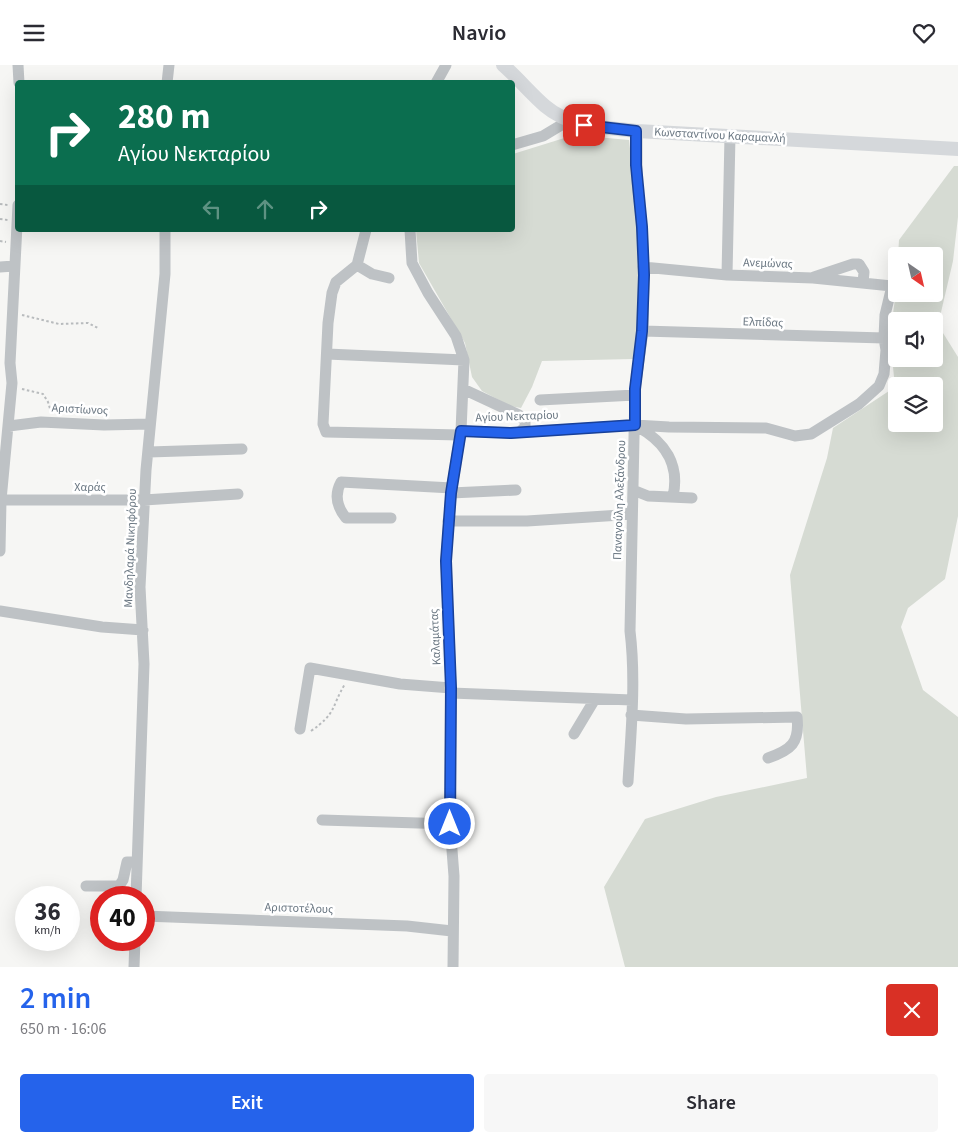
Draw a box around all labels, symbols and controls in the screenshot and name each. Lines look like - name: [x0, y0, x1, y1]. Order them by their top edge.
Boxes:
- text: Navio: [452, 17, 506, 49]
- icon: menu: [20, 19, 48, 47]
- icon: heart: [910, 19, 938, 47]
- text: 280 m: [118, 92, 210, 142]
- icon: right: [35, 100, 100, 165]
- pin: [563, 104, 605, 146]
- icon: arrive: [570, 111, 598, 139]
- street label: Κωνσταντίνου Καραμανλή: [654, 124, 786, 147]
- text: Αγίου Νεκταρίου: [118, 138, 271, 170]
- icon: left: [198, 195, 226, 223]
- icon: ahead: [251, 195, 279, 223]
- icon: right: [304, 195, 332, 223]
- north arrow: [888, 247, 942, 303]
- map controls: [888, 247, 943, 432]
- street label: Ανεμώνας: [743, 254, 793, 273]
- button: sound: [888, 312, 943, 367]
- street label: Ελπίδας: [742, 313, 784, 332]
- button: layers: [888, 377, 943, 432]
- street label: Αριστίωνος: [51, 400, 109, 419]
- street label: Αγίου Νεκταρίου: [475, 407, 559, 426]
- street label: Παναγούλη Αλεξάνδρου: [609, 440, 630, 560]
- street label: Χαράς: [74, 479, 106, 496]
- street label: Μανδηλαρά Νικηφόρου: [120, 488, 141, 608]
- street label: Καλαμάτας: [426, 608, 445, 666]
- position arrow: [423, 797, 475, 849]
- speed limit sign: 40: [90, 886, 155, 951]
- text: 36: [34, 894, 61, 930]
- street label: Αριστοτέλους: [264, 899, 334, 918]
- text: km/h: [34, 922, 61, 939]
- text: 2 min: [20, 977, 91, 1020]
- button: close: [886, 984, 938, 1036]
- text: 650 m · 16:06: [20, 1018, 107, 1040]
- button: Exit: [20, 1074, 474, 1132]
- button: Share: [484, 1074, 938, 1132]

